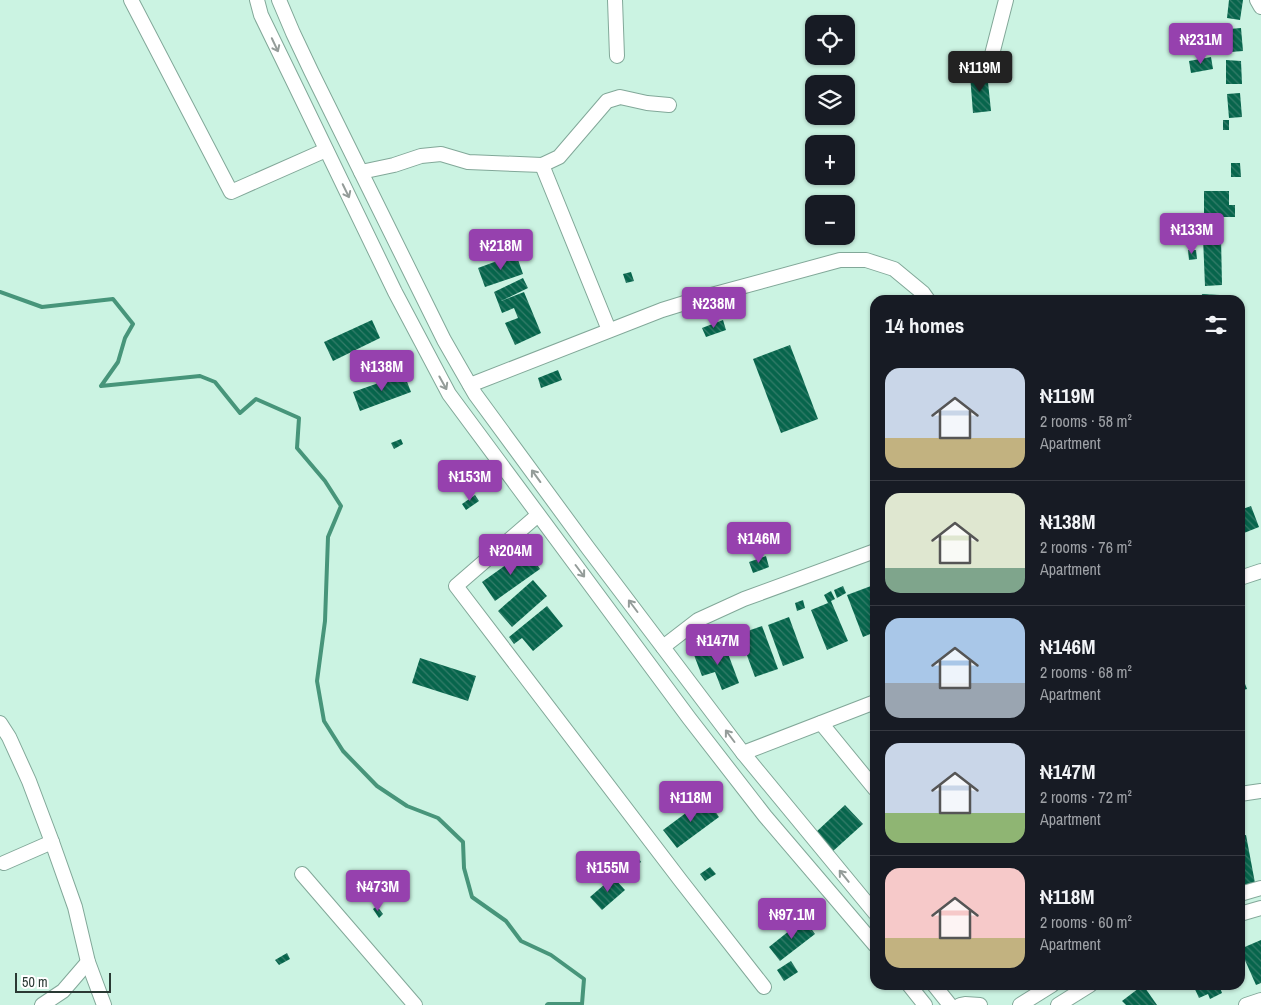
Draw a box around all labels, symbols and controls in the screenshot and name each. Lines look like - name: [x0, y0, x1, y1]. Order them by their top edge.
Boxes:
- map controls: [805, 15, 855, 245]
- button: locate: [805, 15, 855, 65]
- pin: ₦231M: [1166, 22, 1236, 65]
- text: ₦231M: [1180, 28, 1222, 50]
- one-way arrow: [271, 37, 281, 52]
- pin: ₦119M: [945, 51, 1015, 93]
- text: ₦119M: [959, 56, 1001, 78]
- button: layers: [805, 75, 855, 125]
- button: +: [805, 135, 855, 185]
- one-way arrow: [342, 183, 351, 198]
- button: −: [805, 195, 855, 245]
- pin: ₦133M: [1157, 212, 1227, 255]
- text: ₦133M: [1171, 218, 1213, 240]
- pin: ₦218M: [466, 228, 536, 271]
- text: ₦218M: [480, 234, 522, 256]
- pin: ₦238M: [679, 286, 749, 329]
- text: ₦238M: [693, 292, 735, 314]
- text: 14 homes: [885, 311, 964, 340]
- icon: filters: [1202, 311, 1230, 339]
- pin: ₦138M: [347, 350, 417, 392]
- text: ₦138M: [361, 355, 403, 377]
- one-way arrow: [439, 375, 449, 389]
- text: ₦119M: [1040, 381, 1095, 410]
- icon: home: [925, 388, 985, 448]
- text: 2 rooms · 58 m²: [1040, 410, 1132, 432]
- text: Apartment: [1040, 432, 1101, 454]
- pin: ₦153M: [435, 460, 505, 502]
- text: ₦153M: [449, 465, 491, 487]
- one-way arrow: [530, 470, 541, 483]
- text: ₦138M: [1040, 507, 1096, 536]
- icon: home: [925, 513, 985, 573]
- pin: ₦146M: [724, 522, 794, 564]
- text: ₦146M: [738, 527, 780, 549]
- pin: ₦204M: [476, 534, 546, 576]
- text: 2 rooms · 76 m²: [1040, 536, 1132, 558]
- text: ₦204M: [490, 539, 532, 561]
- text: Apartment: [1040, 558, 1101, 580]
- one-way arrow: [575, 564, 585, 578]
- one-way arrow: [627, 600, 638, 613]
- pin: ₦147M: [683, 624, 753, 666]
- text: ₦147M: [697, 629, 739, 651]
- text: ₦146M: [1040, 632, 1096, 661]
- icon: home: [925, 638, 985, 698]
- text: 2 rooms · 68 m²: [1040, 661, 1132, 683]
- text: Apartment: [1040, 683, 1101, 705]
- one-way arrow: [725, 730, 736, 743]
- text: ₦147M: [1040, 757, 1096, 786]
- icon: home: [925, 763, 985, 823]
- pin: ₦118M: [656, 780, 726, 823]
- text: ₦118M: [670, 786, 712, 808]
- text: 2 rooms · 72 m²: [1040, 786, 1132, 808]
- text: Apartment: [1040, 808, 1101, 830]
- pin: ₦155M: [573, 850, 643, 893]
- text: ₦155M: [587, 856, 629, 878]
- one-way arrow: [838, 869, 850, 882]
- pin: ₦473M: [343, 870, 413, 912]
- text: ₦473M: [357, 875, 399, 897]
- text: ₦118M: [1040, 882, 1095, 911]
- icon: home: [925, 888, 985, 948]
- pin: ₦97.1M: [751, 898, 833, 940]
- text: ₦97.1M: [769, 903, 815, 925]
- text: 2 rooms · 60 m²: [1040, 911, 1132, 933]
- text: Apartment: [1040, 933, 1101, 955]
- scale bar: [15, 970, 111, 993]
- text: 50 m: [22, 973, 48, 991]

